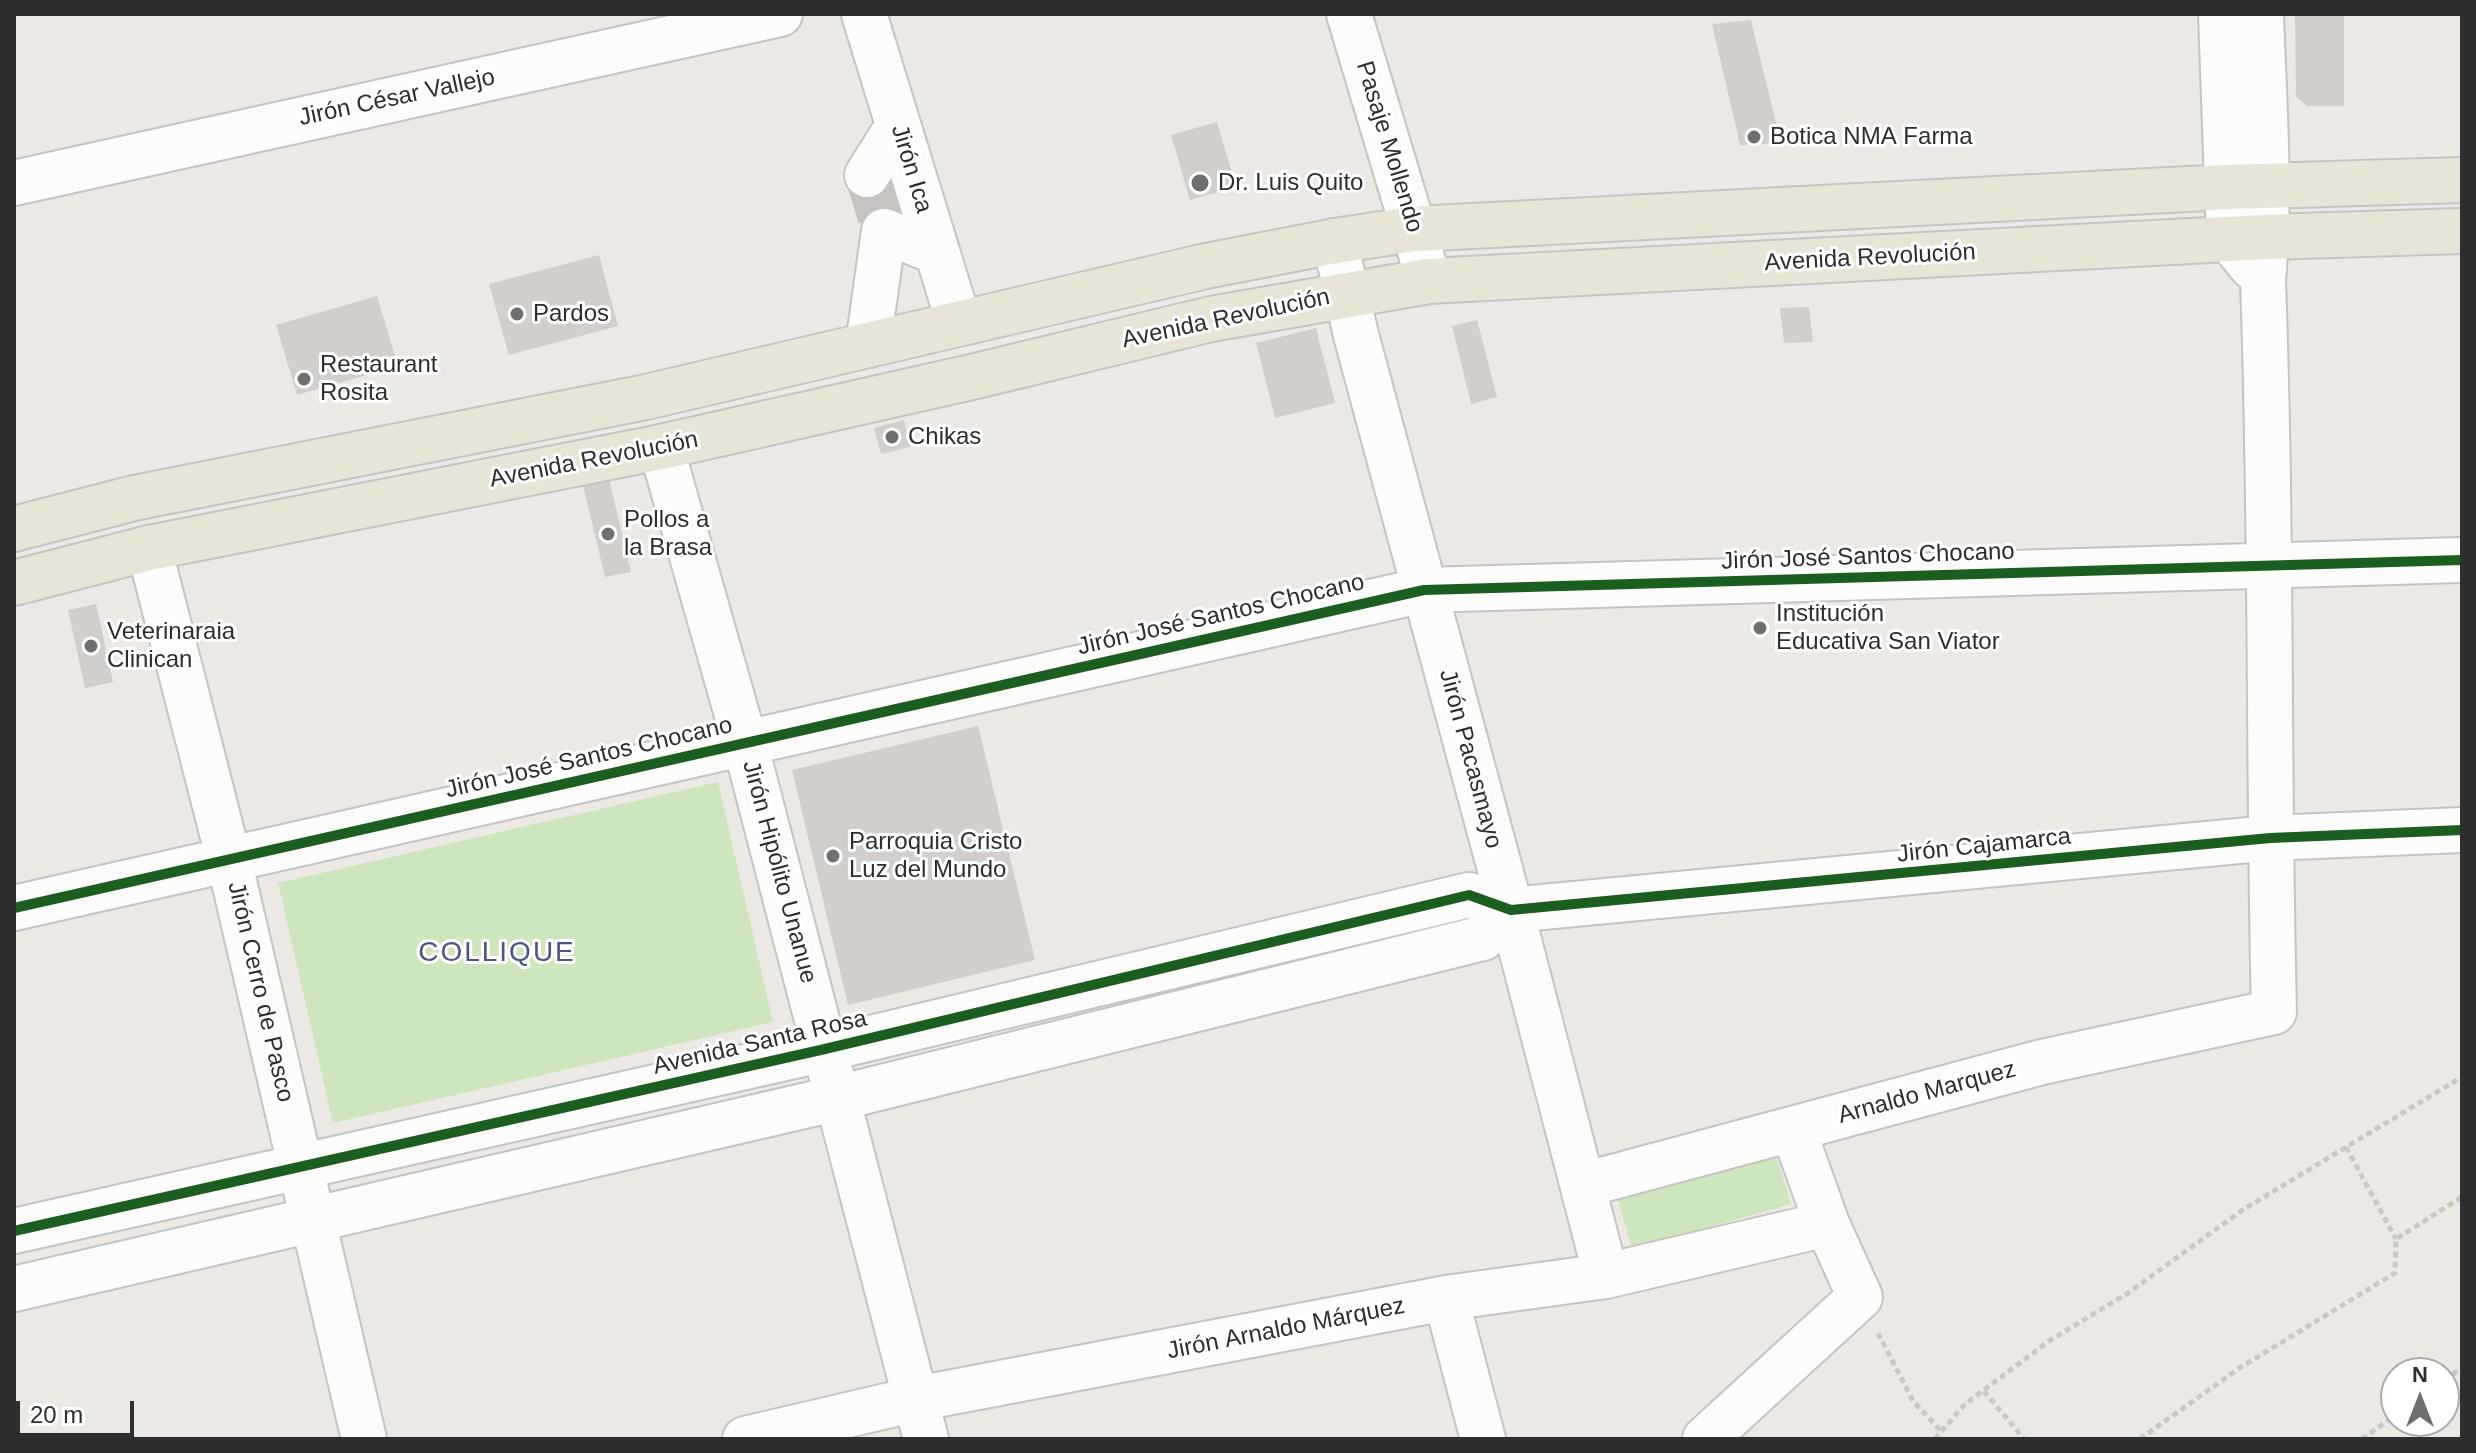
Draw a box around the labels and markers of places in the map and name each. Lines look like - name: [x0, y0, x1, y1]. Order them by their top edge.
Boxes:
- place label: Botica NMA Farma: [1770, 123, 1973, 151]
- marker: Botica NMA Farma: [1745, 128, 1763, 146]
- place label: Dr. Luis Quito: [1218, 169, 1363, 197]
- marker: Dr. Luis Quito: [1189, 172, 1211, 194]
- place label: Pardos: [533, 300, 609, 328]
- marker: Pardos: [508, 305, 526, 323]
- place label: Restaurant Rosita: [320, 351, 437, 407]
- marker: Restaurant Rosita: [295, 370, 313, 388]
- place label: Chikas: [908, 423, 981, 451]
- marker: Chikas: [883, 428, 901, 446]
- place label: Pollos a la Brasa: [624, 506, 712, 562]
- marker: Pollos a la Brasa: [599, 525, 617, 543]
- place label: Institución Educativa San Viator: [1776, 600, 2000, 656]
- place label: Veterinaraia Clinican: [107, 618, 235, 674]
- marker: Institución Educativa San Viator: [1751, 619, 1769, 637]
- marker: Veterinaraia Clinican: [82, 637, 100, 655]
- place label: Parroquia Cristo Luz del Mundo: [849, 828, 1022, 884]
- marker: Parroquia Cristo Luz del Mundo: [824, 847, 842, 865]

